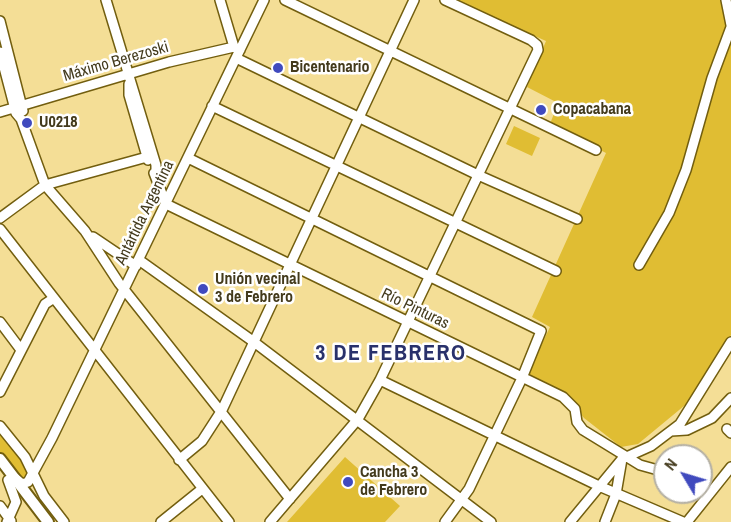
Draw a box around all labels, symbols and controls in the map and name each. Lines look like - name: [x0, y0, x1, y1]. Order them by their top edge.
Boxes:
- street label: Máximo Berezoski: [61, 38, 171, 86]
- place label: Bicentenario: [290, 58, 369, 78]
- marker: Bicentenario: [271, 61, 285, 75]
- place label: Copacabana: [553, 100, 631, 120]
- marker: Copacabana: [534, 103, 548, 117]
- place label: U0218: [39, 113, 78, 133]
- marker: U0218: [20, 116, 34, 130]
- street label: Antártida Argentina: [111, 158, 179, 268]
- place label: Unión vecinal 3 de Febrero: [215, 270, 300, 308]
- marker: Unión vecinal 3 de Febrero: [196, 282, 210, 296]
- street label: Río Pinturas: [378, 284, 452, 334]
- district label: 3 DE FEBRERO: [315, 341, 467, 367]
- north arrow: [653, 444, 713, 504]
- text: N: [659, 454, 682, 475]
- place label: Cancha 3 de Febrero: [360, 463, 427, 501]
- marker: Cancha 3 de Febrero: [341, 475, 355, 489]

